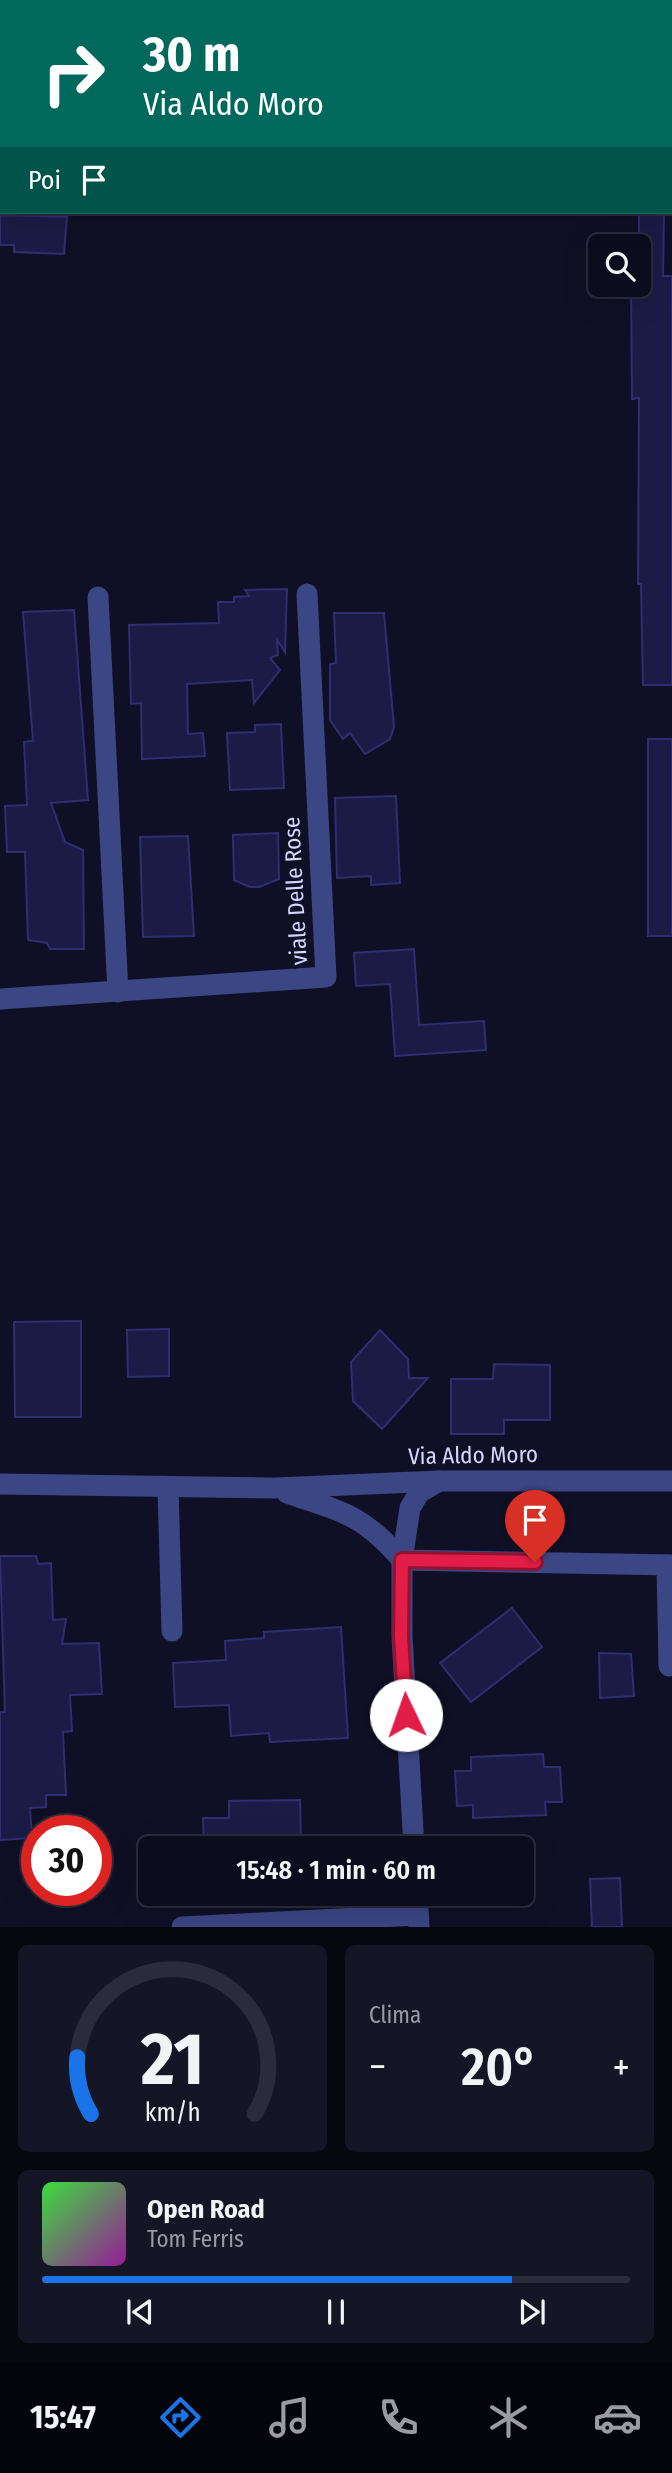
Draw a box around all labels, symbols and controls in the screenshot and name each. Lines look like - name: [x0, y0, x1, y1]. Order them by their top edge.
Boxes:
- text: 30 m: [143, 25, 241, 84]
- icon: right: [28, 28, 119, 119]
- text: Via Aldo Moro: [143, 85, 324, 123]
- icon: arrive: [75, 161, 113, 199]
- text: Poi: [28, 165, 61, 196]
- map controls: [588, 234, 651, 297]
- button: search: [588, 234, 651, 297]
- street label: viale Delle Rose: [277, 816, 313, 966]
- street label: Via Aldo Moro: [408, 1440, 538, 1470]
- pin: [505, 1490, 565, 1562]
- icon: arrive: [516, 1501, 554, 1539]
- position arrow: [369, 1678, 443, 1752]
- speed limit sign: 30: [21, 1815, 112, 1906]
- text: 15:48 · 1 min · 60 m: [236, 1855, 436, 1886]
- text: Clima: [369, 2001, 421, 2029]
- text: 21: [140, 2017, 204, 2104]
- text: 20°: [461, 2036, 538, 2099]
- text: −: [369, 2044, 386, 2090]
- text: +: [613, 2044, 630, 2090]
- text: km/h: [145, 2098, 200, 2128]
- text: Open Road: [147, 2194, 265, 2225]
- text: Tom Ferris: [147, 2225, 244, 2253]
- icon: previous: [121, 2293, 159, 2331]
- icon: pause: [317, 2293, 355, 2331]
- icon: next: [513, 2293, 551, 2331]
- icon: directions: [156, 2393, 205, 2442]
- icon: music: [265, 2393, 314, 2442]
- icon: phone: [374, 2393, 423, 2442]
- icon: climate: [484, 2393, 533, 2442]
- icon: car: [593, 2393, 642, 2442]
- text: 15:47: [30, 2398, 96, 2436]

